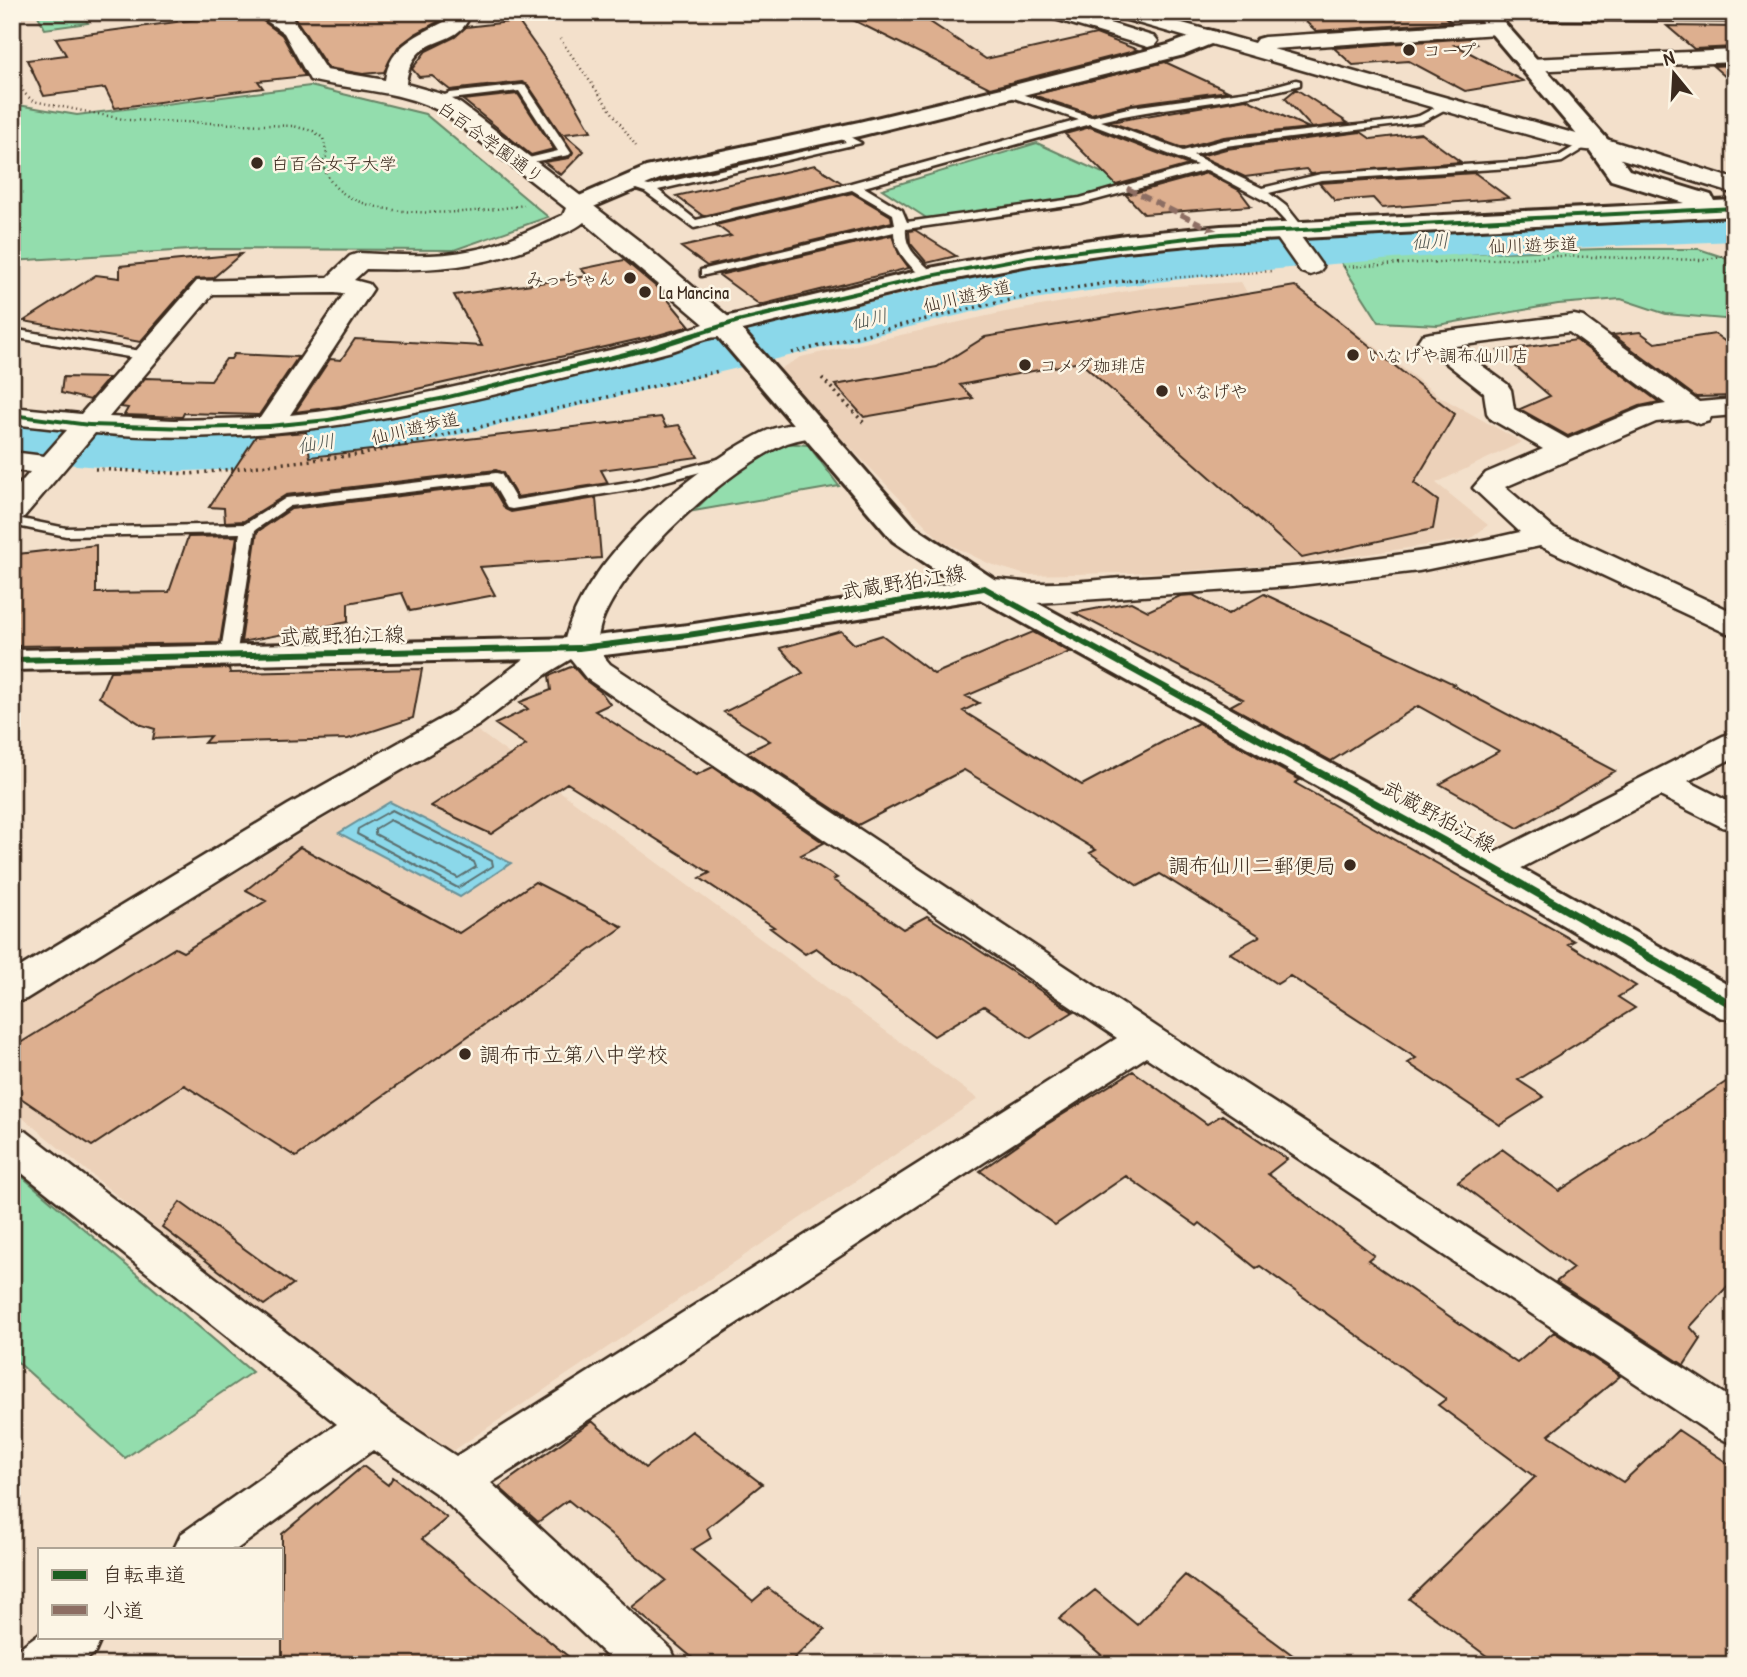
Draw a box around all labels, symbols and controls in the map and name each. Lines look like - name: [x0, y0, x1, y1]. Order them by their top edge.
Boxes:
- place label: コープ: [1423, 38, 1476, 63]
- north arrow: [1638, 38, 1708, 108]
- marker: コープ: [1401, 42, 1417, 58]
- text: N: [1660, 44, 1678, 72]
- street label: 白百合学園通り: [433, 95, 549, 189]
- place label: 白百合女子大学: [271, 151, 397, 176]
- marker: 白百合女子大学: [249, 155, 265, 171]
- water label: 仙川: [1410, 227, 1450, 255]
- street label: 仙川遊歩道: [1488, 231, 1578, 259]
- place label: みっちゃん: [526, 266, 616, 291]
- marker: みっちゃん: [622, 270, 638, 286]
- street label: 仙川遊歩道: [920, 274, 1014, 318]
- place label: La Mancina: [659, 280, 729, 305]
- marker: La Mancina: [637, 284, 653, 300]
- water label: 仙川: [848, 302, 890, 336]
- place label: いなげや調布仙川店: [1367, 343, 1529, 368]
- marker: いなげや調布仙川店: [1345, 347, 1361, 363]
- place label: コメダ珈琲店: [1039, 353, 1147, 378]
- marker: コメダ珈琲店: [1017, 357, 1033, 373]
- place label: いなげや: [1176, 379, 1248, 404]
- marker: いなげや: [1154, 383, 1170, 399]
- street label: 仙川遊歩道: [368, 406, 462, 450]
- water label: 仙川: [295, 427, 337, 459]
- street label: 武蔵野狛江線: [839, 558, 967, 606]
- street label: 武蔵野狛江線: [279, 619, 405, 651]
- street label: 武蔵野狛江線: [1377, 773, 1501, 859]
- place label: 調布仙川二郵便局: [1168, 851, 1336, 880]
- marker: 調布仙川二郵便局: [1342, 857, 1358, 873]
- place label: 調布市立第八中学校: [479, 1040, 668, 1069]
- marker: 調布市立第八中学校: [457, 1046, 473, 1062]
- legend: [38, 1548, 284, 1638]
- text: 自転車道: [102, 1560, 186, 1589]
- text: 小道: [102, 1596, 144, 1625]

